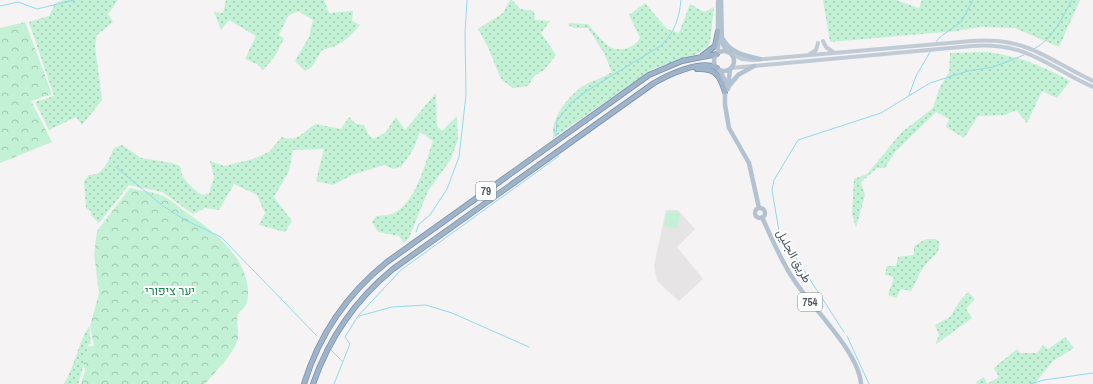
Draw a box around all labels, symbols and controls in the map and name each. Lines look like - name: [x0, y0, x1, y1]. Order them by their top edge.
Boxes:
- road number: 79: [476, 182, 496, 200]
- street label: طريق الجليل: [773, 226, 815, 286]
- park label: יער ציפורי: [145, 283, 195, 299]
- road number: 754: [798, 293, 822, 311]

